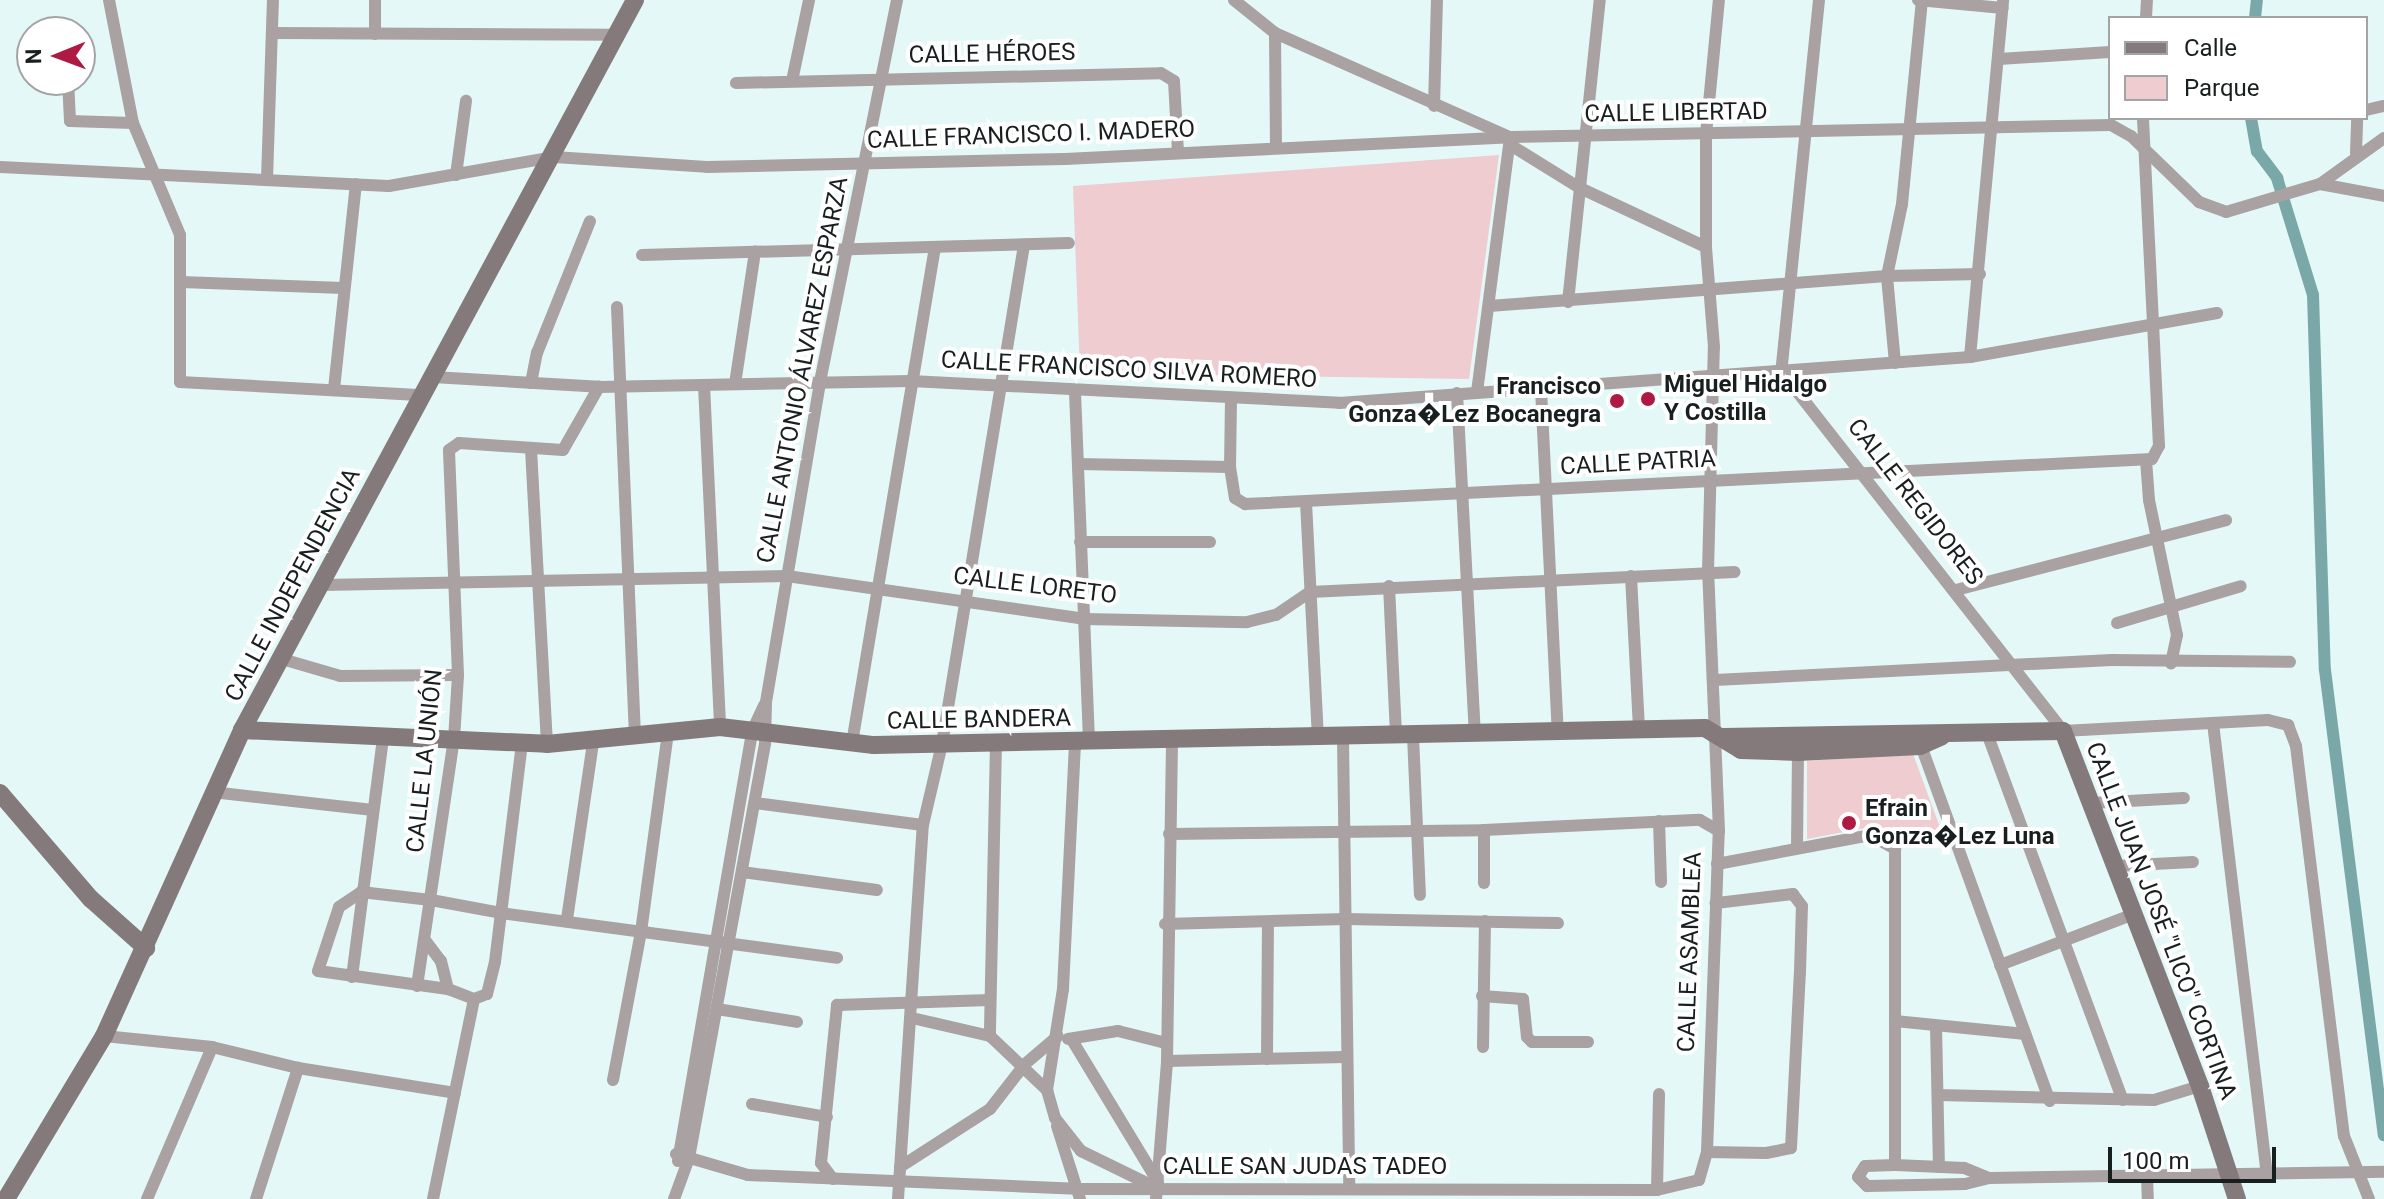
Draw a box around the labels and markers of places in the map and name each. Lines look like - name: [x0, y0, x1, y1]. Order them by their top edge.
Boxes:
- place label: Miguel Hidalgo Y Costilla: [1664, 371, 1827, 427]
- place label: Francisco Gonza�Lez Bocanegra: [1348, 373, 1601, 429]
- marker: Miguel Hidalgo Y Costilla: [1639, 390, 1657, 408]
- marker: Francisco Gonza�Lez Bocanegra: [1608, 392, 1626, 410]
- place label: Efrain Gonza�Lez Luna: [1865, 795, 2055, 851]
- marker: Efrain Gonza�Lez Luna: [1840, 814, 1858, 832]

